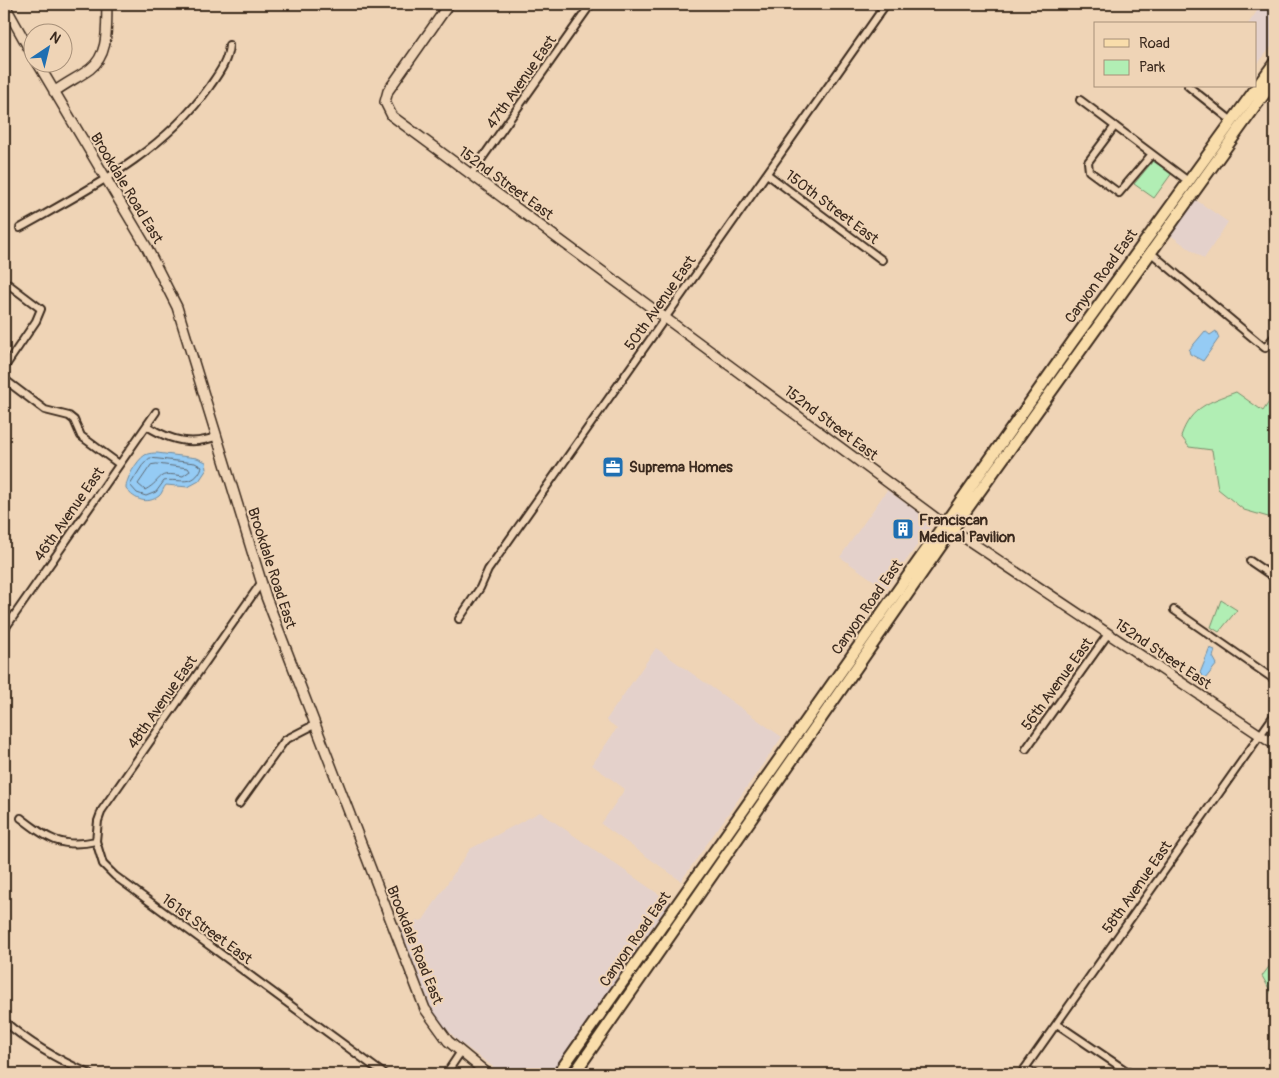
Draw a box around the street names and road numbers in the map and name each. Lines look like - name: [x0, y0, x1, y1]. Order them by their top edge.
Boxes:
- street label: 47th Avenue East: [482, 31, 561, 133]
- street label: Brookdale Road East: [86, 129, 168, 248]
- street label: 152nd Street East: [454, 143, 558, 225]
- street label: 150th Street East: [781, 166, 883, 249]
- street label: Canyon Road East: [1061, 225, 1143, 327]
- street label: 50th Avenue East: [621, 251, 701, 354]
- street label: 152nd Street East: [780, 382, 882, 466]
- street label: 46th Avenue East: [30, 463, 109, 565]
- street label: Brookdale Road East: [243, 505, 300, 632]
- street label: Canyon Road East: [828, 555, 908, 659]
- street label: 152nd Street East: [1111, 615, 1216, 694]
- street label: 56th Avenue East: [1017, 633, 1098, 734]
- street label: 48th Avenue East: [123, 651, 202, 753]
- street label: 58th Avenue East: [1098, 836, 1177, 937]
- street label: Brookdale Road East: [382, 883, 447, 1008]
- street label: Canyon Road East: [596, 887, 676, 991]
- street label: 161st Street East: [157, 890, 257, 969]

